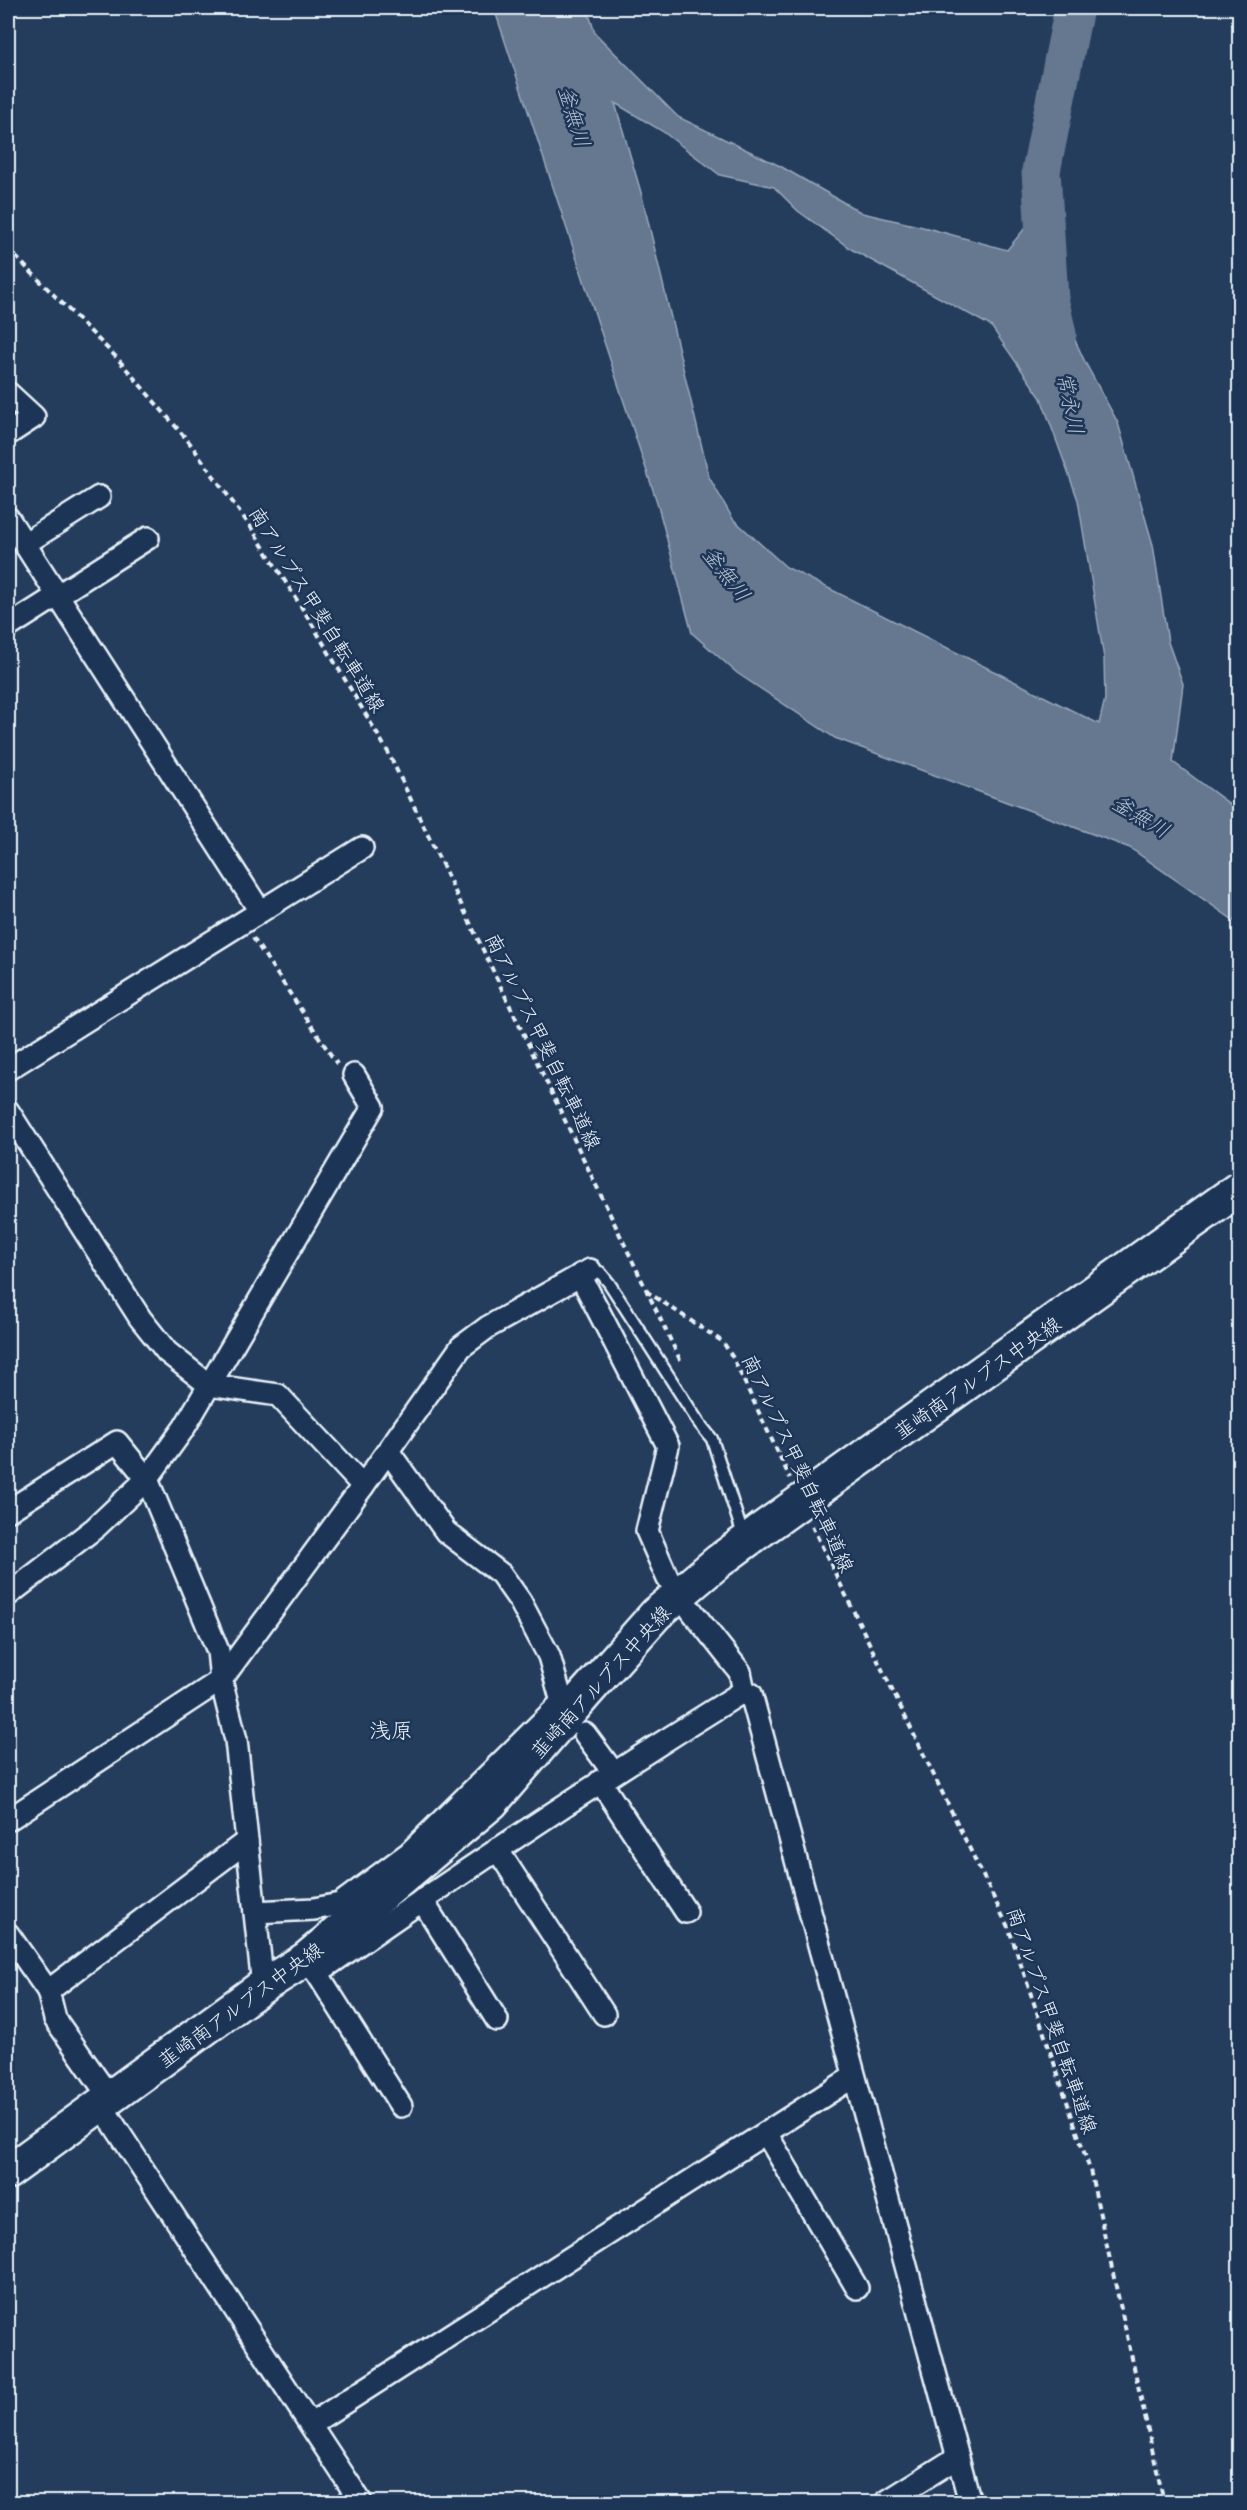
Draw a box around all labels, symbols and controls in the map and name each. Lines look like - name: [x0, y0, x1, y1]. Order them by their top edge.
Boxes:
- water label: 釜無川: [551, 81, 601, 151]
- water label: 常永川: [1050, 369, 1094, 437]
- street label: 南アルプス甲斐自転車道線: [242, 500, 394, 718]
- water label: 釜無川: [696, 538, 760, 608]
- water label: 釜無川: [1107, 785, 1177, 845]
- street label: 南アルプス甲斐自転車道線: [478, 927, 610, 1155]
- street label: 韮崎南アルプス中央線: [887, 1308, 1067, 1446]
- street label: 南アルプス甲斐自転車道線: [735, 1349, 863, 1577]
- street label: 韮崎南アルプス中央線: [523, 1597, 677, 1765]
- district label: 浅原: [369, 1712, 413, 1745]
- street label: 南アルプス甲斐自転車道線: [1000, 1903, 1106, 2137]
- street label: 韮崎南アルプス中央線: [151, 1934, 329, 2074]

